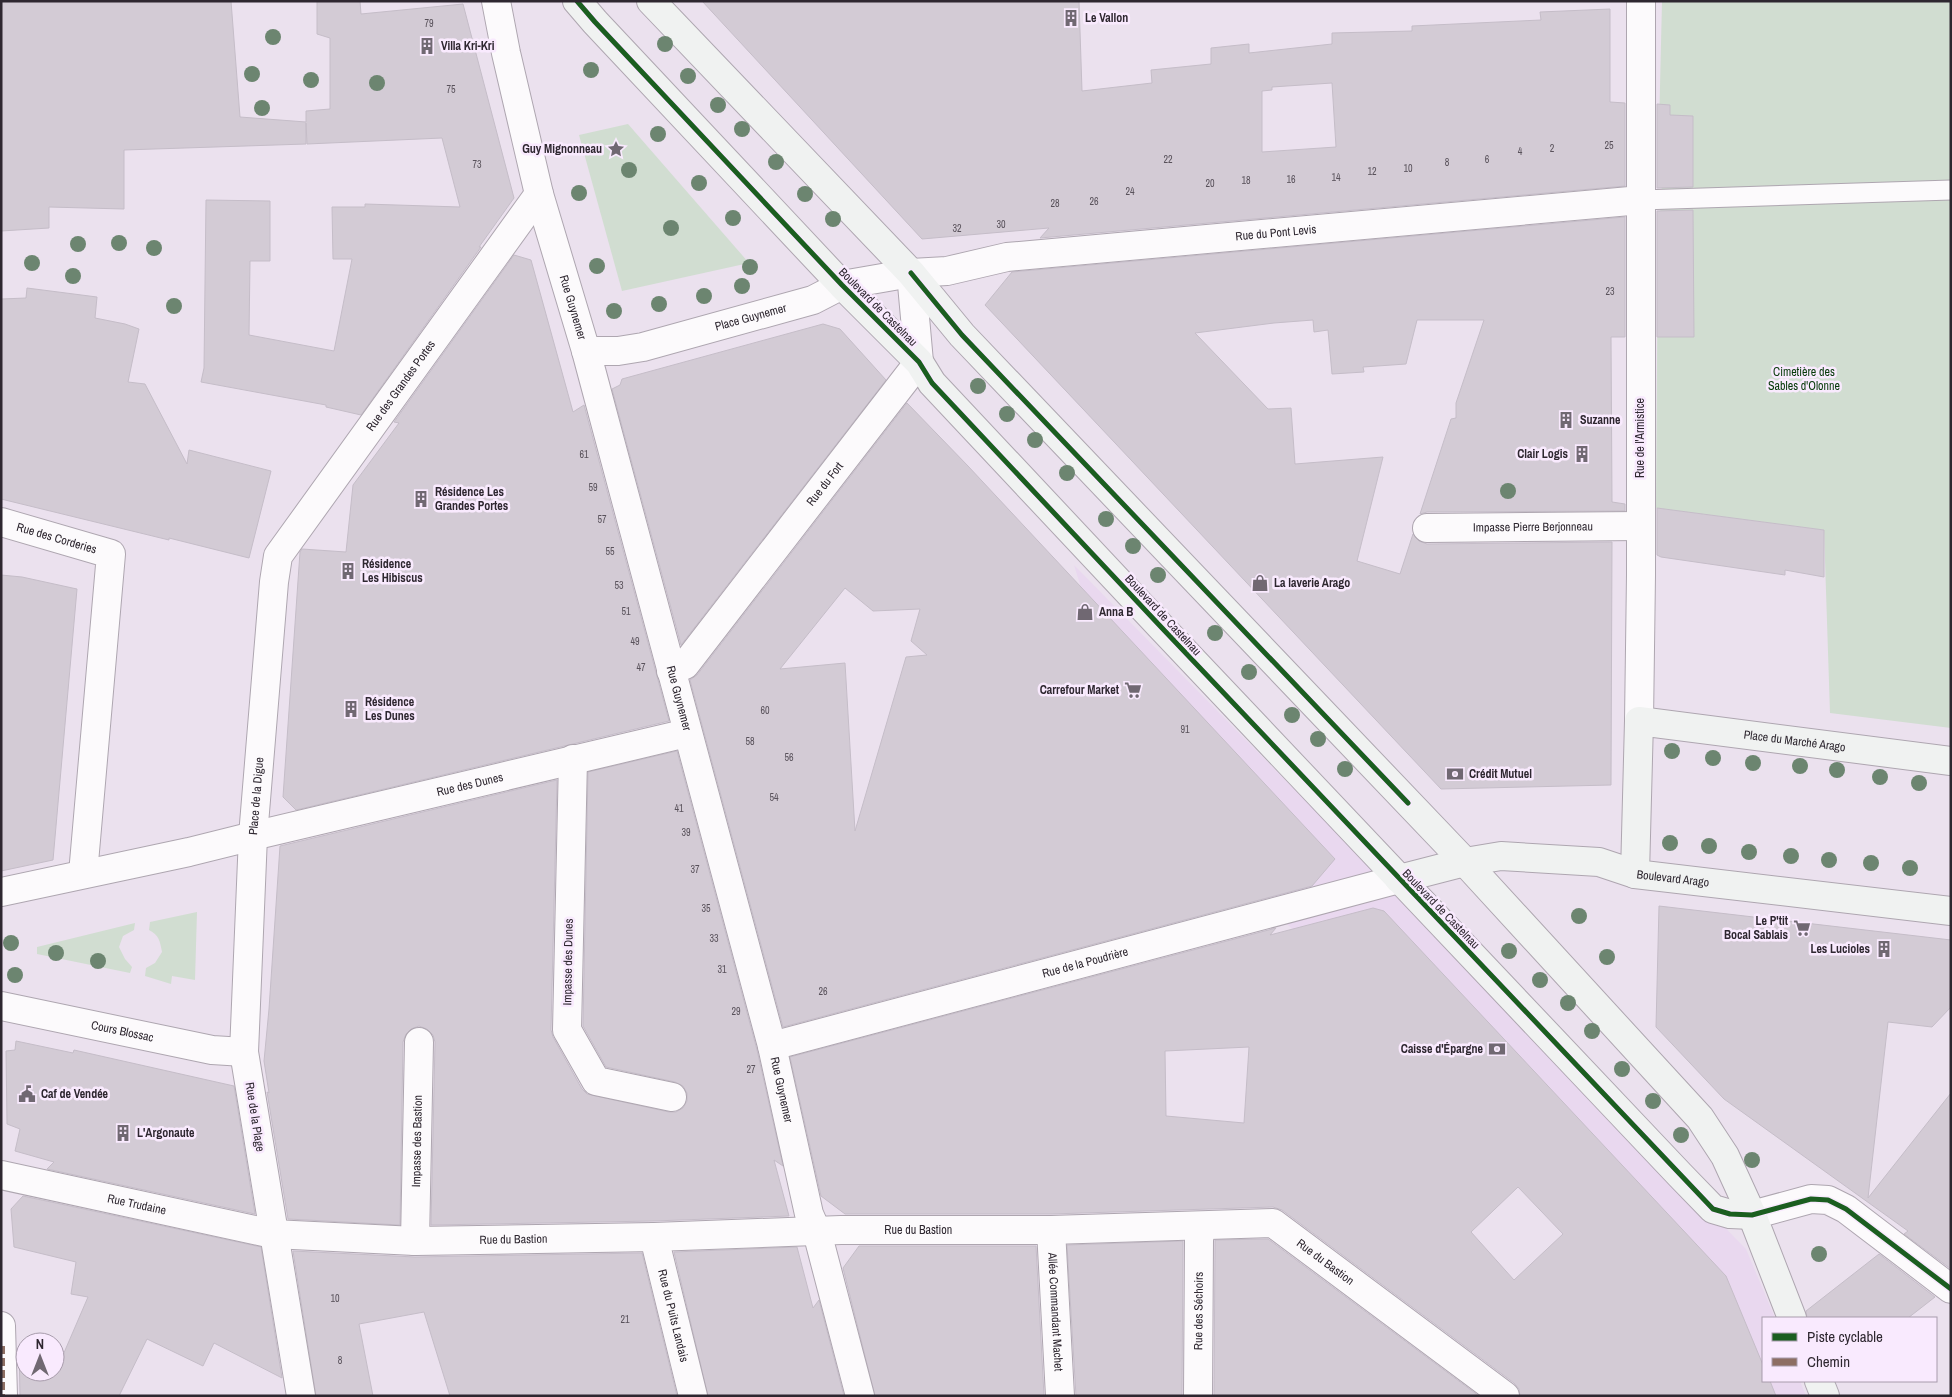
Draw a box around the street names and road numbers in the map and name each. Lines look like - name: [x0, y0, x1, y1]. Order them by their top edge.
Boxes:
- street label: Rue du Pont Levis: [1235, 221, 1317, 244]
- street label: Boulevard de Castelnau: [835, 264, 921, 350]
- street label: Rue Guynemer: [556, 273, 590, 342]
- street label: Place Guynemer: [713, 300, 789, 335]
- street label: Rue des Grandes Portes: [363, 337, 439, 434]
- street label: Rue de l'Armistice: [1632, 398, 1648, 478]
- street label: Rue du Fort: [803, 458, 847, 509]
- street label: Impasse Pierre Berjonneau: [1473, 518, 1593, 536]
- street label: Rue des Corderies: [15, 519, 99, 557]
- street label: Boulevard de Castelnau: [1121, 571, 1205, 659]
- street label: Rue Guynemer: [663, 664, 695, 733]
- street label: Place du Marché Arago: [1743, 727, 1847, 755]
- street label: Place de la Digue: [245, 757, 267, 835]
- street label: Rue des Dunes: [435, 769, 505, 800]
- street label: Boulevard de Castelnau: [1399, 866, 1483, 952]
- street label: Boulevard Arago: [1636, 866, 1710, 891]
- street label: Impasse des Dunes: [559, 918, 577, 1006]
- street label: Rue de la Poudrière: [1040, 944, 1130, 982]
- street label: Cours Blossac: [90, 1017, 155, 1046]
- street label: Rue Guynemer: [767, 1055, 797, 1125]
- street label: Rue de la Plage: [242, 1081, 268, 1153]
- street label: Impasse des Bastion: [408, 1095, 426, 1187]
- street label: Rue Trudaine: [106, 1190, 168, 1219]
- street label: Rue du Bastion: [884, 1222, 952, 1238]
- street label: Rue du Bastion: [479, 1231, 548, 1248]
- street label: Rue du Bastion: [1293, 1235, 1357, 1289]
- street label: Allée Commandant Machet: [1044, 1251, 1067, 1372]
- street label: Rue du Puits Landais: [654, 1268, 692, 1364]
- street label: Rue des Séchoirs: [1190, 1272, 1207, 1350]

